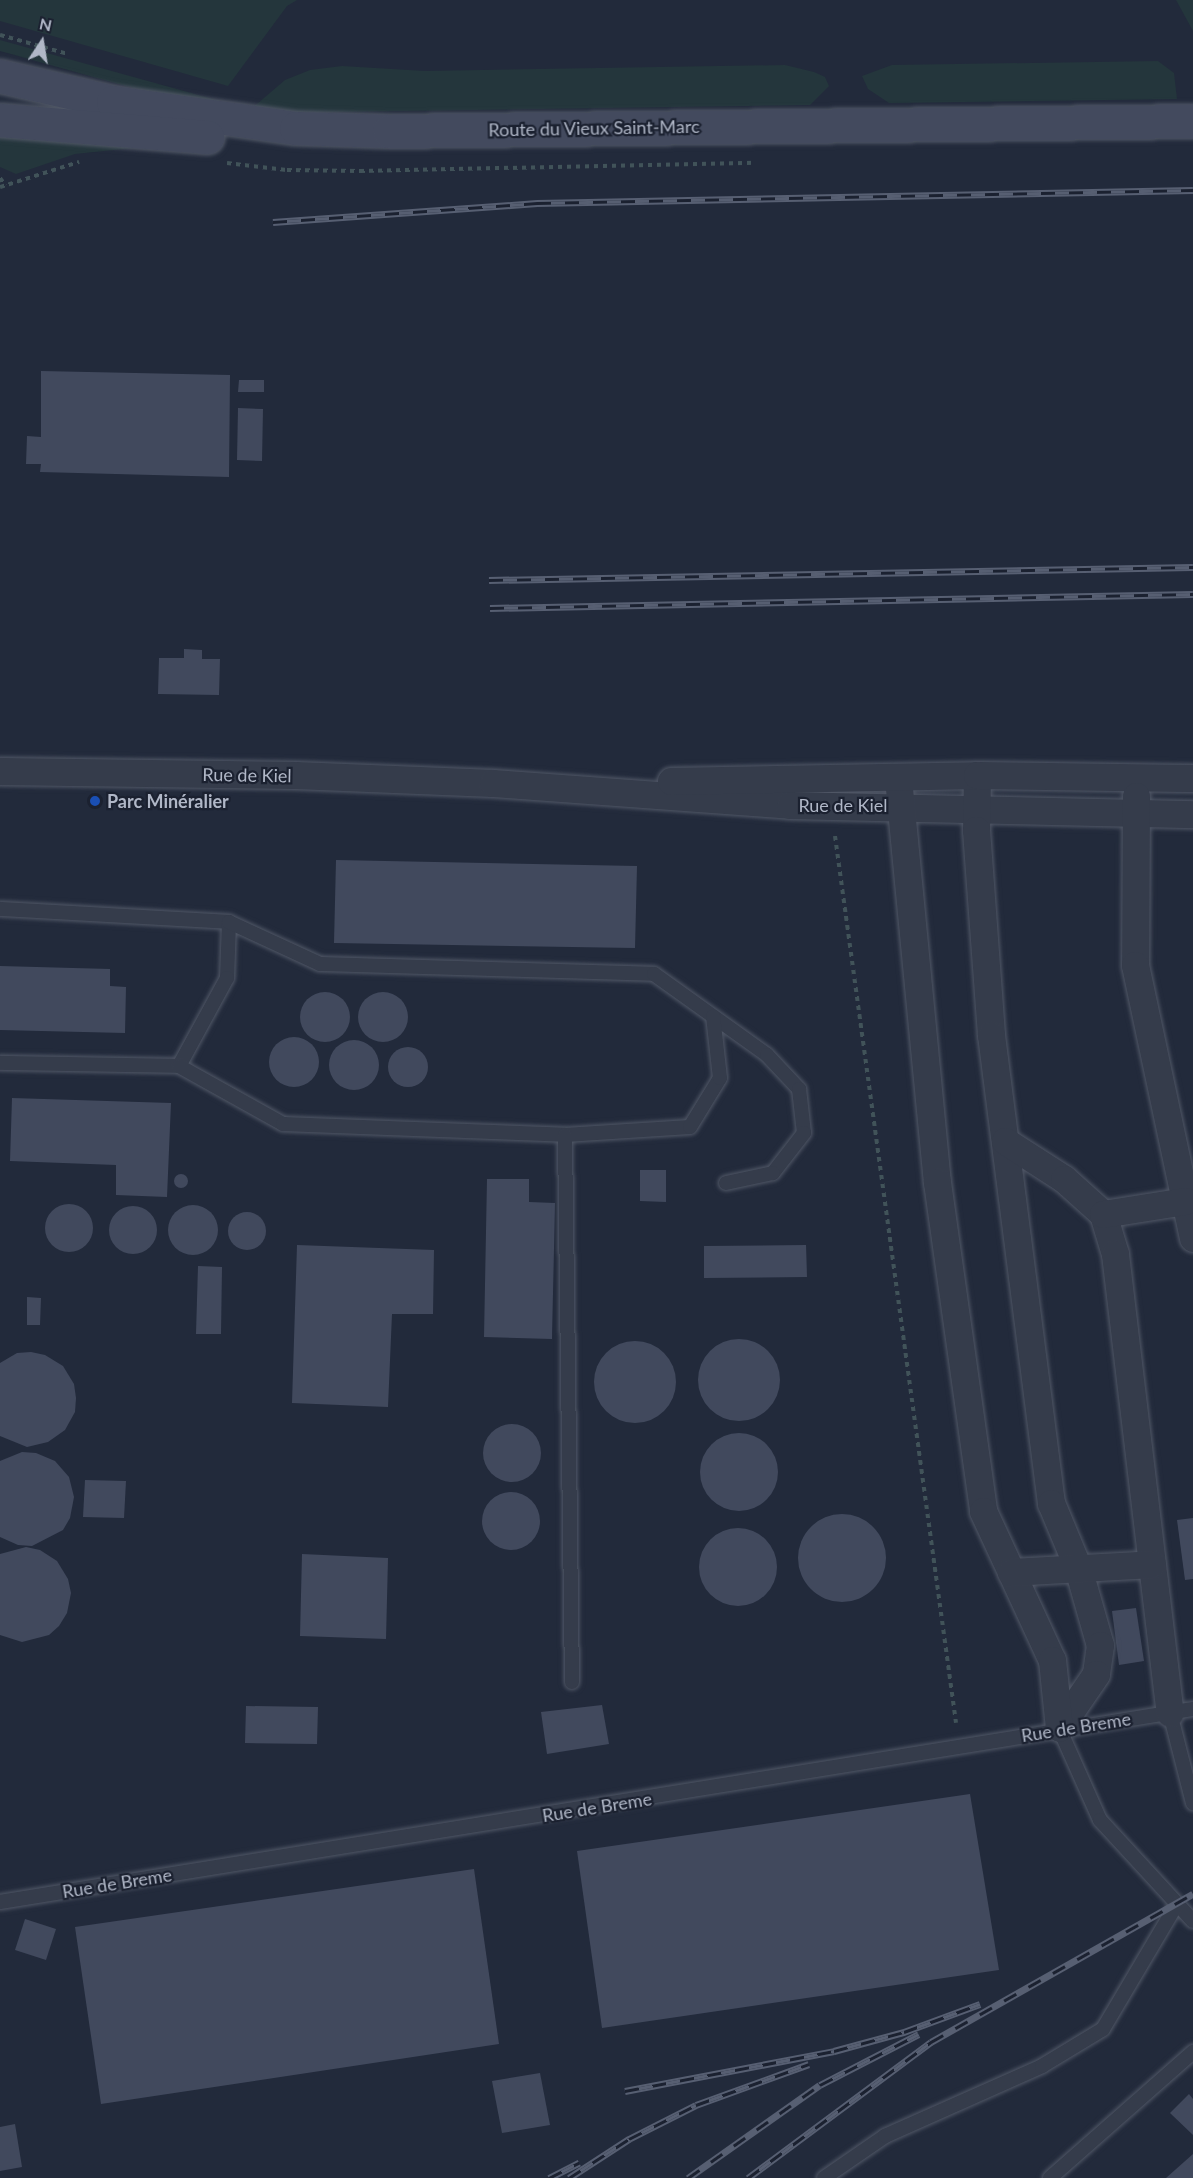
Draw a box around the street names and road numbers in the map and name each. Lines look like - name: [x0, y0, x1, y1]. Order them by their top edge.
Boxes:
- street label: Route du Vieux Saint-Marc: [488, 115, 700, 141]
- street label: Rue de Kiel: [202, 763, 292, 787]
- street label: Rue de Kiel: [798, 794, 888, 816]
- street label: Rue de Breme: [1020, 1708, 1132, 1746]
- street label: Rue de Breme: [541, 1788, 653, 1826]
- street label: Rue de Breme: [61, 1864, 173, 1902]

